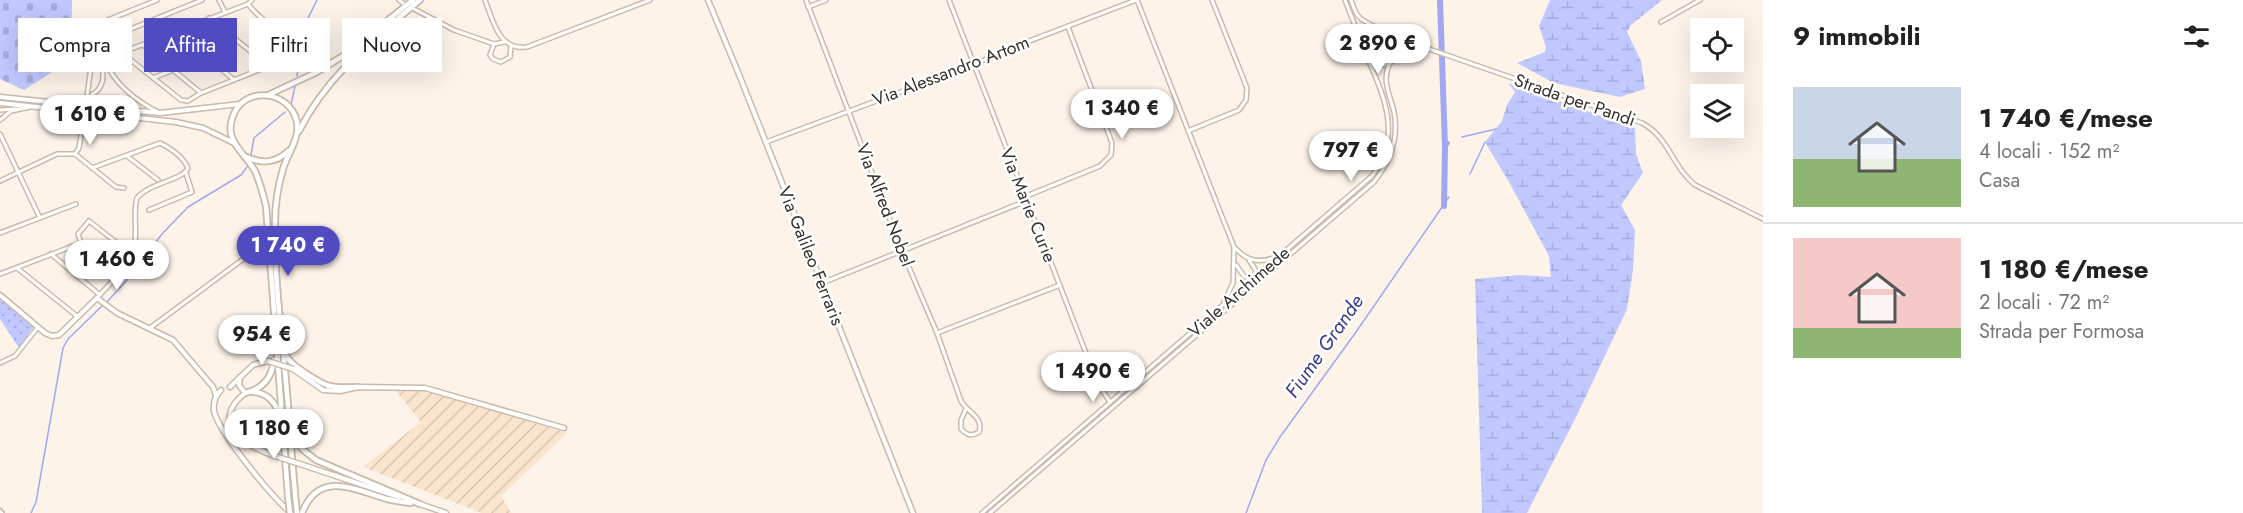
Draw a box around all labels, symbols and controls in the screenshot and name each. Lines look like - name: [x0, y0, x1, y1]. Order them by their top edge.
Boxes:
- text: 9 immobili: [1793, 17, 1921, 55]
- chip: Compra: [18, 18, 132, 72]
- chip: Affitta: [144, 18, 237, 72]
- chip: Filtri: [249, 18, 330, 72]
- chip: Nuovo: [342, 18, 442, 72]
- map controls: [1690, 18, 1744, 138]
- button: locate: [1690, 18, 1744, 72]
- icon: filters: [2180, 20, 2213, 53]
- pin: 2 890 €: [1323, 24, 1433, 75]
- street label: Via Alessandro Artom: [869, 29, 1033, 113]
- text: 2 890 €: [1339, 29, 1417, 58]
- street label: Strada per Pandi: [1511, 67, 1639, 133]
- button: layers: [1690, 84, 1744, 138]
- pin: 1 340 €: [1067, 89, 1177, 140]
- text: 1 340 €: [1085, 94, 1159, 123]
- pin: 1 610 €: [35, 95, 145, 146]
- text: 1 740 €/mese: [1979, 99, 2153, 137]
- text: 1 610 €: [54, 100, 126, 129]
- icon: home: [1841, 111, 1913, 183]
- pin: 797 €: [1309, 131, 1393, 182]
- text: 797 €: [1323, 136, 1379, 165]
- text: 4 locali · 152 m²: [1979, 137, 2119, 166]
- street label: Via Alfred Nobel: [850, 140, 920, 270]
- street label: Via Marie Curie: [993, 144, 1063, 266]
- text: Casa: [1979, 166, 2020, 195]
- street label: Via Galileo Ferraris: [771, 183, 851, 329]
- pin: 1 740 €: [233, 226, 343, 277]
- text: 1 740 €: [251, 231, 325, 260]
- pin: 1 460 €: [62, 240, 172, 291]
- street label: Viale Archimede: [1182, 240, 1296, 344]
- text: 1 460 €: [79, 245, 155, 274]
- text: 1 180 €/mese: [1979, 250, 2149, 288]
- icon: home: [1841, 262, 1913, 334]
- text: 2 locali · 72 m²: [1979, 288, 2109, 317]
- water label: Fiume Grande: [1278, 289, 1371, 404]
- pin: 954 €: [220, 315, 304, 366]
- text: Strada per Formosa: [1979, 317, 2144, 346]
- text: 954 €: [232, 320, 292, 349]
- pin: 1 490 €: [1038, 352, 1148, 403]
- text: 1 490 €: [1055, 357, 1131, 386]
- pin: 1 180 €: [219, 409, 329, 460]
- text: 1 180 €: [238, 414, 310, 443]

